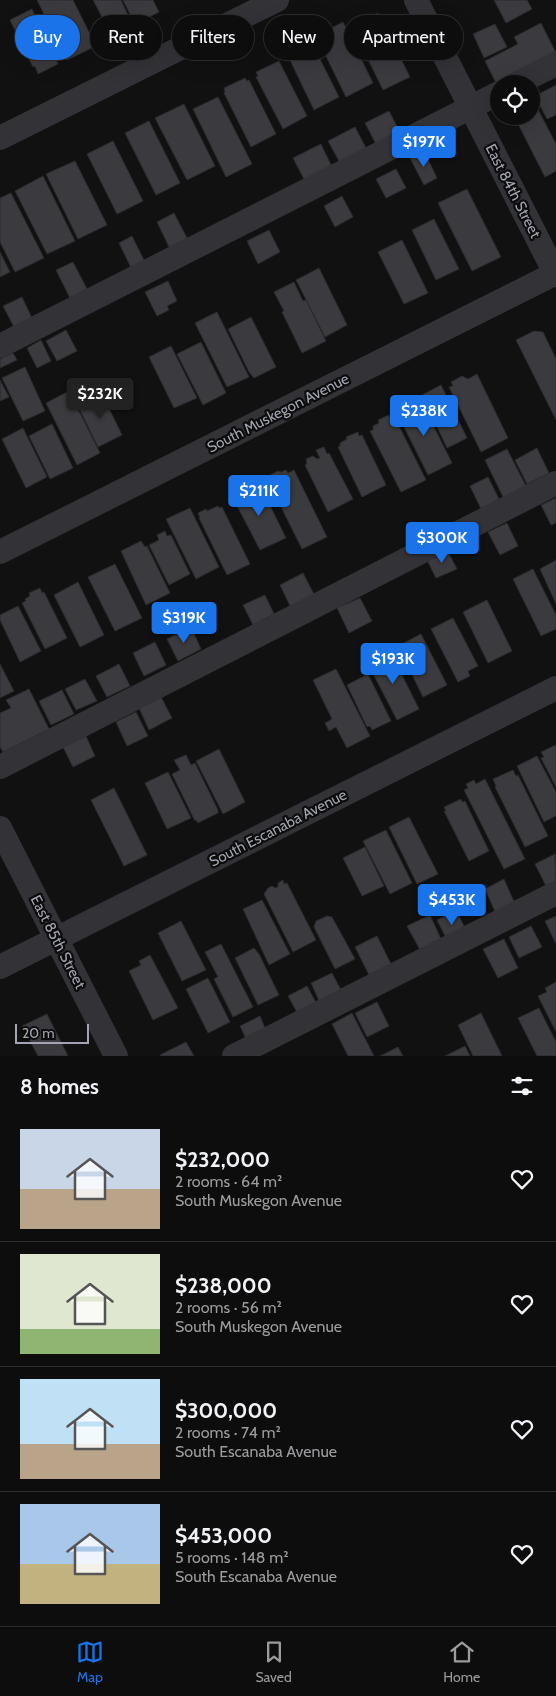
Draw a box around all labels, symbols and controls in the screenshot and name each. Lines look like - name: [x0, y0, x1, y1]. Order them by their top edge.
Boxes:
- chip: Buy: [15, 15, 80, 60]
- chip: Rent: [90, 15, 162, 60]
- chip: Filters: [172, 15, 254, 60]
- chip: New: [264, 15, 334, 60]
- chip: Apartment: [344, 15, 463, 60]
- map controls: [490, 75, 540, 125]
- button: locate: [490, 75, 540, 125]
- pin: $197K: [389, 126, 459, 168]
- text: $197K: [403, 132, 445, 151]
- street label: East 84th Street: [482, 141, 544, 241]
- street label: South Muskegon Avenue: [204, 369, 352, 457]
- pin: $232K: [65, 378, 135, 420]
- text: $232K: [78, 384, 122, 403]
- pin: $238K: [389, 394, 459, 437]
- text: $238K: [401, 401, 447, 420]
- pin: $211K: [224, 474, 294, 517]
- text: $211K: [239, 481, 279, 500]
- pin: $300K: [407, 522, 477, 564]
- text: $300K: [417, 528, 467, 547]
- pin: $319K: [149, 602, 219, 644]
- text: $319K: [163, 608, 205, 627]
- pin: $193K: [358, 642, 428, 685]
- text: $193K: [372, 649, 414, 668]
- street label: South Escanaba Avenue: [206, 785, 350, 871]
- pin: $453K: [417, 884, 487, 926]
- text: $453K: [429, 890, 475, 909]
- street label: East 85th Street: [27, 892, 89, 992]
- scale bar: [15, 1021, 89, 1044]
- text: 20 m: [22, 1024, 55, 1042]
- icon: filters: [508, 1072, 536, 1100]
- text: 8 homes: [20, 1074, 99, 1099]
- text: $232,000: [175, 1147, 270, 1172]
- icon: home: [60, 1149, 120, 1209]
- icon: heart: [508, 1165, 536, 1193]
- text: 2 rooms · 64 m²: [175, 1172, 282, 1191]
- text: South Muskegon Avenue: [175, 1191, 342, 1210]
- text: $238,000: [175, 1273, 271, 1298]
- icon: home: [60, 1274, 120, 1334]
- icon: heart: [508, 1290, 536, 1318]
- text: 2 rooms · 56 m²: [175, 1298, 282, 1317]
- text: South Muskegon Avenue: [175, 1317, 342, 1336]
- text: $300,000: [175, 1398, 277, 1423]
- icon: home: [60, 1399, 120, 1459]
- icon: heart: [508, 1415, 536, 1443]
- text: 2 rooms · 74 m²: [175, 1423, 281, 1442]
- text: South Escanaba Avenue: [175, 1442, 337, 1461]
- text: $453,000: [175, 1523, 272, 1548]
- icon: home: [60, 1524, 120, 1584]
- icon: heart: [508, 1540, 536, 1568]
- text: 5 rooms · 148 m²: [175, 1548, 288, 1567]
- text: South Escanaba Avenue: [175, 1567, 337, 1586]
- tab: Map: [76, 1638, 104, 1686]
- tab: Saved: [255, 1638, 292, 1686]
- tab: Home: [443, 1638, 480, 1686]

